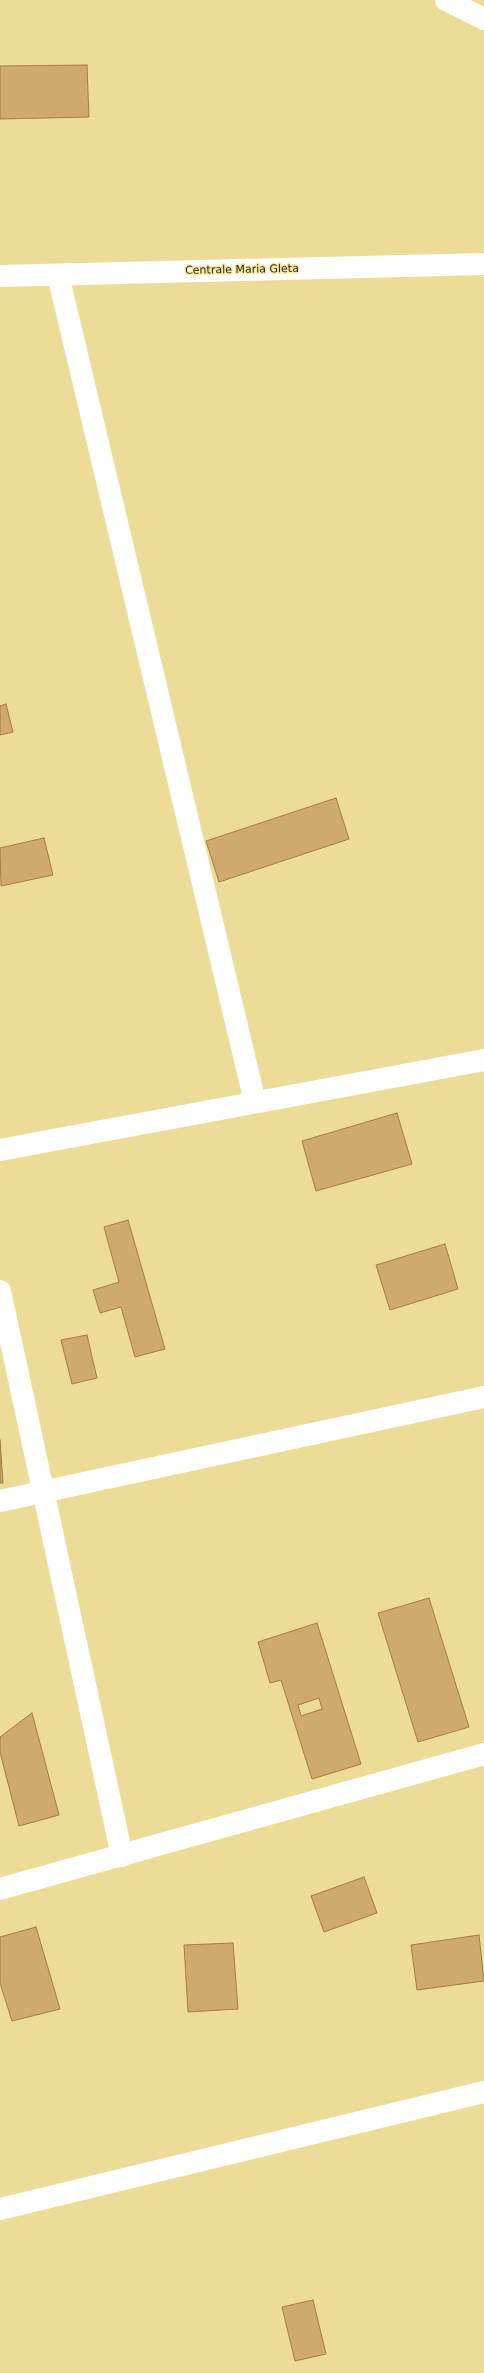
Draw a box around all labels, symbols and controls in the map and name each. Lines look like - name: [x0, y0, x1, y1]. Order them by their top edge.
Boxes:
- street label: Centrale Maria Gleta: [185, 262, 299, 278]

